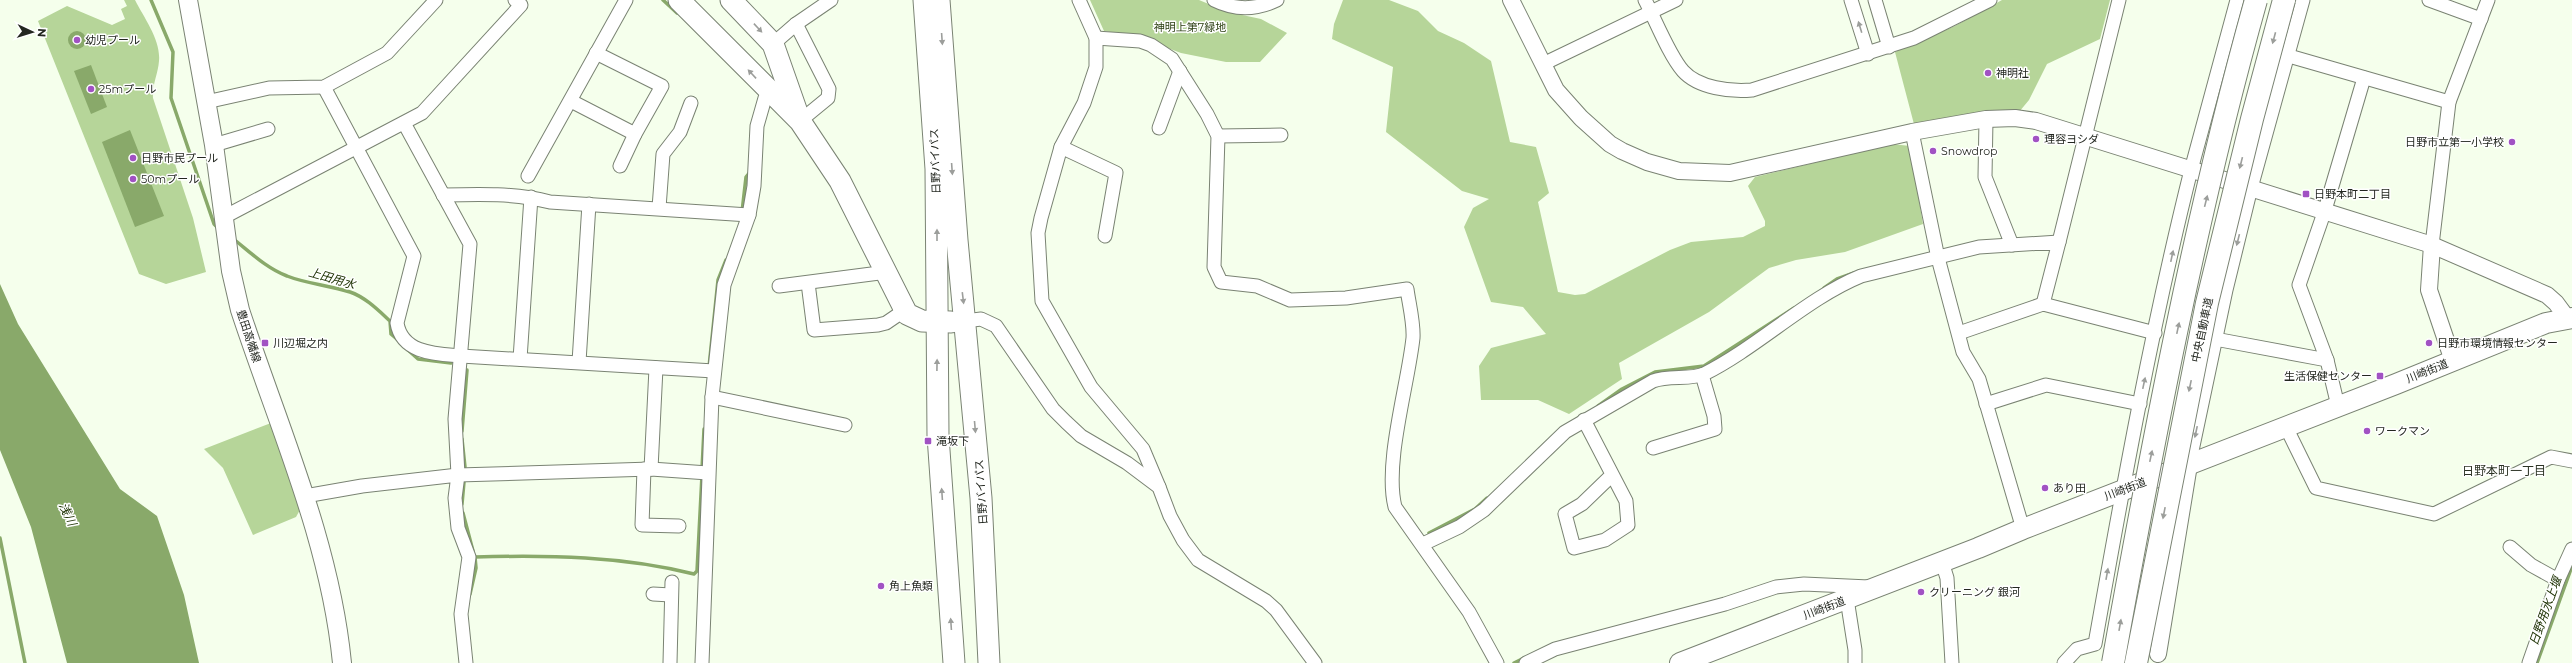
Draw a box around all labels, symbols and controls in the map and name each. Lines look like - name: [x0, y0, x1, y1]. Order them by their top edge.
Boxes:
- north arrow: [12, 12, 52, 52]
- park label: 神明上第7緑地: [1154, 20, 1226, 34]
- one-way arrow: [1857, 21, 1863, 33]
- one-way arrow: [753, 23, 763, 33]
- text: N: [35, 28, 49, 38]
- one-way arrow: [2271, 32, 2277, 44]
- place label: 幼児プール: [85, 33, 140, 47]
- one-way arrow: [939, 33, 946, 45]
- marker: 幼児プール: [72, 35, 82, 45]
- place label: 神明社: [1996, 66, 2029, 80]
- marker: 神明社: [1983, 68, 1993, 78]
- one-way arrow: [747, 69, 757, 79]
- place label: 25mプール: [99, 82, 156, 96]
- marker: 25mプール: [86, 84, 96, 94]
- street label: 日野バイパス: [927, 128, 943, 194]
- place label: 理容ヨシダ: [2044, 132, 2099, 146]
- marker: 理容ヨシダ: [2031, 134, 2041, 144]
- place label: 日野市立第一小学校: [2405, 135, 2504, 149]
- marker: 日野市立第一小学校: [2507, 137, 2517, 147]
- place label: Snowdrop: [1941, 144, 1998, 158]
- marker: Snowdrop: [1928, 146, 1938, 156]
- place label: 日野市民プール: [141, 151, 218, 165]
- marker: 日野市民プール: [128, 153, 138, 163]
- one-way arrow: [2238, 158, 2244, 170]
- one-way arrow: [948, 163, 955, 175]
- place label: 50mプール: [141, 172, 199, 186]
- marker: 50mプール: [128, 174, 138, 184]
- place label: 日野本町二丁目: [2314, 187, 2391, 201]
- marker: 日野本町二丁目: [2301, 189, 2311, 199]
- one-way arrow: [2204, 195, 2210, 208]
- one-way arrow: [934, 228, 940, 241]
- one-way arrow: [2235, 234, 2241, 246]
- one-way arrow: [2170, 250, 2176, 262]
- water label: 上田用水: [307, 264, 359, 292]
- one-way arrow: [959, 292, 966, 304]
- street label: 中央自動車道: [2188, 296, 2216, 364]
- street label: 豊田高幡線: [234, 308, 264, 364]
- one-way arrow: [2175, 322, 2181, 334]
- place label: 川辺堀之内: [273, 336, 328, 350]
- place label: 日野市環境情報センター: [2437, 336, 2558, 350]
- marker: 川辺堀之内: [260, 338, 270, 348]
- marker: 日野市環境情報センター: [2424, 338, 2434, 348]
- street label: 川崎街道: [2404, 356, 2450, 386]
- one-way arrow: [934, 358, 940, 371]
- place label: 生活保健センター: [2284, 369, 2372, 383]
- marker: 生活保健センター: [2375, 371, 2385, 381]
- one-way arrow: [2142, 377, 2148, 389]
- one-way arrow: [2187, 380, 2193, 392]
- one-way arrow: [972, 421, 979, 433]
- place label: ワークマン: [2375, 424, 2430, 438]
- one-way arrow: [2193, 426, 2199, 438]
- marker: ワークマン: [2362, 426, 2372, 436]
- place label: 滝坂下: [936, 434, 969, 448]
- marker: 滝坂下: [923, 436, 933, 446]
- one-way arrow: [2149, 449, 2155, 462]
- street label: 日野バイパス: [972, 459, 990, 525]
- district label: 日野本町一丁目: [2462, 463, 2546, 478]
- street label: 川崎街道: [2102, 475, 2148, 503]
- place label: あり田: [2053, 481, 2086, 495]
- marker: あり田: [2040, 483, 2050, 493]
- one-way arrow: [939, 488, 946, 500]
- water label: 浅川: [56, 500, 81, 530]
- one-way arrow: [2161, 507, 2167, 519]
- one-way arrow: [2104, 568, 2110, 581]
- water label: 日野用水上堰: [2526, 573, 2565, 647]
- place label: 角上魚類: [889, 579, 933, 593]
- marker: 角上魚類: [876, 581, 886, 591]
- place label: クリーニング 銀河: [1929, 585, 2020, 599]
- marker: クリーニング 銀河: [1916, 587, 1926, 597]
- street label: 川崎街道: [1801, 594, 1847, 622]
- one-way arrow: [948, 618, 955, 630]
- one-way arrow: [2117, 619, 2123, 631]

